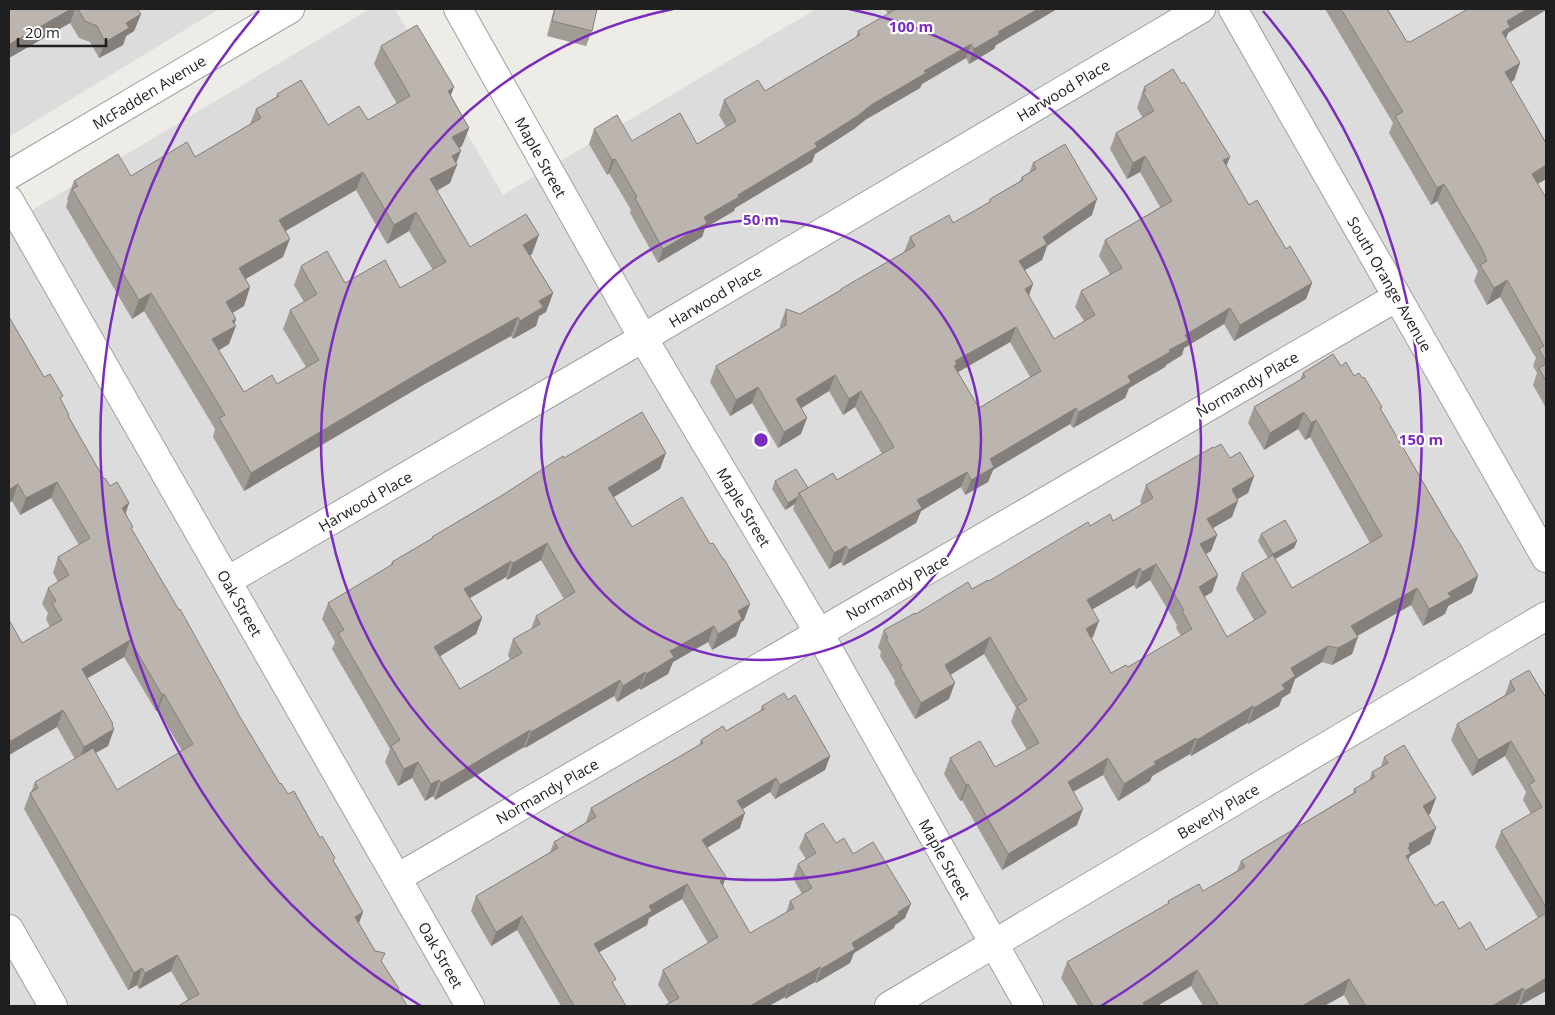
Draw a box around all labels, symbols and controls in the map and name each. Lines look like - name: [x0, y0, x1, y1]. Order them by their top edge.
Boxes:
- scale bar: [18, 15, 105, 47]
- text: 100 m: [889, 16, 933, 36]
- text: 20 m: [25, 22, 60, 42]
- street label: McFadden Avenue: [89, 50, 209, 134]
- street label: Harwood Place: [1013, 54, 1113, 126]
- street label: Maple Street: [511, 113, 571, 201]
- text: 50 m: [743, 209, 779, 229]
- street label: South Orange Avenue: [1343, 213, 1437, 355]
- street label: Harwood Place: [665, 260, 765, 332]
- street label: Normandy Place: [1192, 347, 1302, 421]
- text: 150 m: [1399, 429, 1443, 449]
- centre of rings: [752, 431, 770, 449]
- street label: Maple Street: [713, 464, 775, 550]
- street label: Harwood Place: [315, 466, 415, 536]
- street label: Normandy Place: [842, 550, 952, 624]
- street label: Oak Street: [213, 566, 267, 640]
- street label: Normandy Place: [492, 754, 602, 828]
- street label: Beverly Place: [1173, 779, 1263, 843]
- street label: Maple Street: [915, 815, 975, 903]
- street label: Oak Street: [414, 918, 468, 992]

